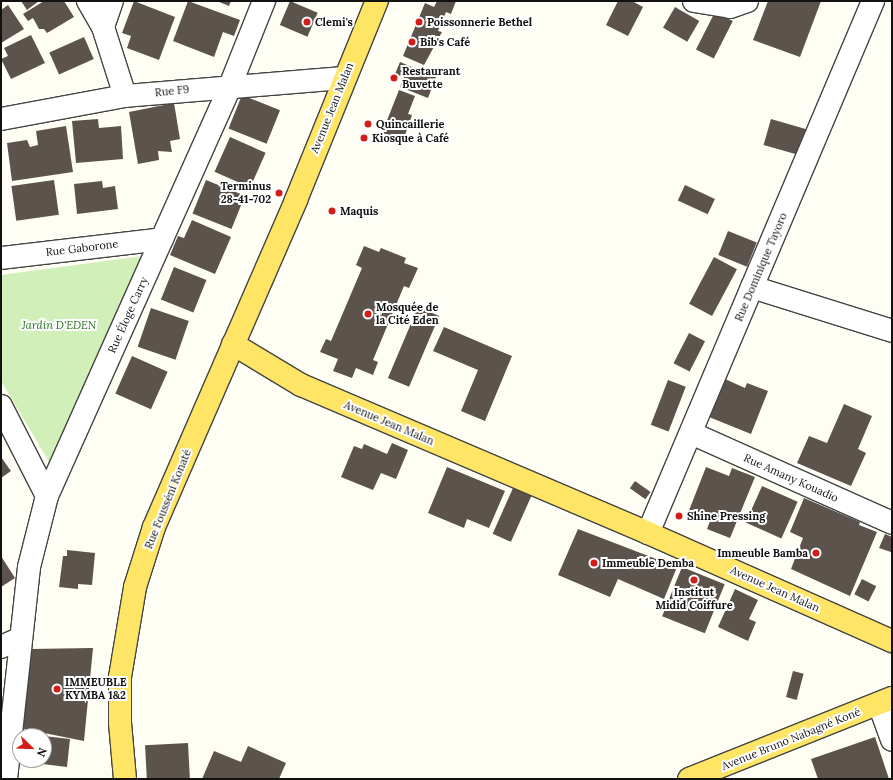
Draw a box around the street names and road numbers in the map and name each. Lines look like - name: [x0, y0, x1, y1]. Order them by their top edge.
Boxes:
- street label: Avenue Jean Malan: [308, 61, 356, 155]
- street label: Rue F9: [154, 83, 190, 99]
- street label: Rue Dominique Tayoro: [732, 211, 790, 323]
- street label: Rue Gaborone: [45, 237, 119, 259]
- street label: Rue Éloge Carry: [105, 275, 151, 355]
- street label: Avenue Jean Malan: [342, 398, 436, 448]
- street label: Rue Fousséni Konaté: [142, 447, 194, 551]
- street label: Rue Amany Kouadio: [742, 451, 840, 505]
- street label: Avenue Jean Malan: [728, 563, 822, 615]
- street label: Avenue Bruno Nabagné Koné: [720, 705, 862, 773]

